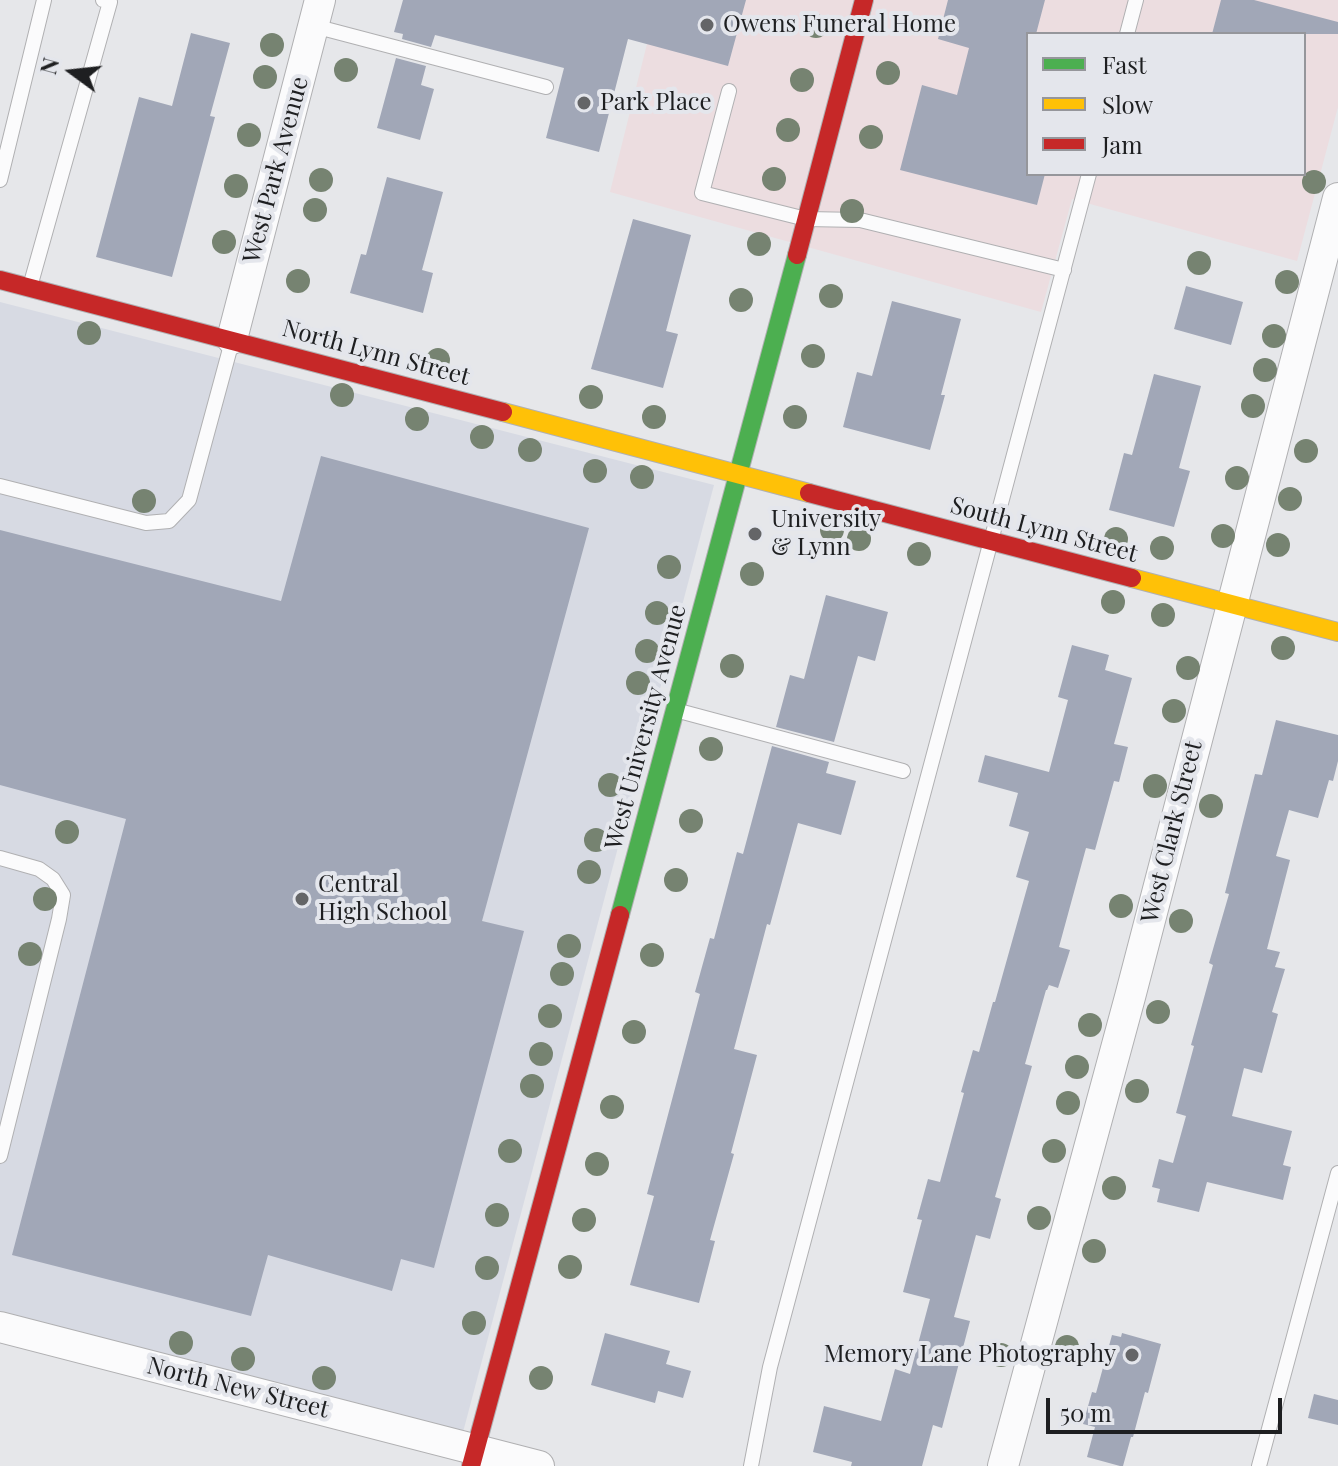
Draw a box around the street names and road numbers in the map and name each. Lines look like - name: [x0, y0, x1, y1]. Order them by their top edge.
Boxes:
- street label: West Park Avenue: [237, 74, 315, 266]
- street label: North Lynn Street: [279, 314, 473, 392]
- street label: South Lynn Street: [947, 491, 1141, 569]
- street label: West University Avenue: [599, 601, 693, 853]
- street label: West Clark Street: [1135, 738, 1209, 926]
- street label: North New Street: [144, 1351, 332, 1425]

